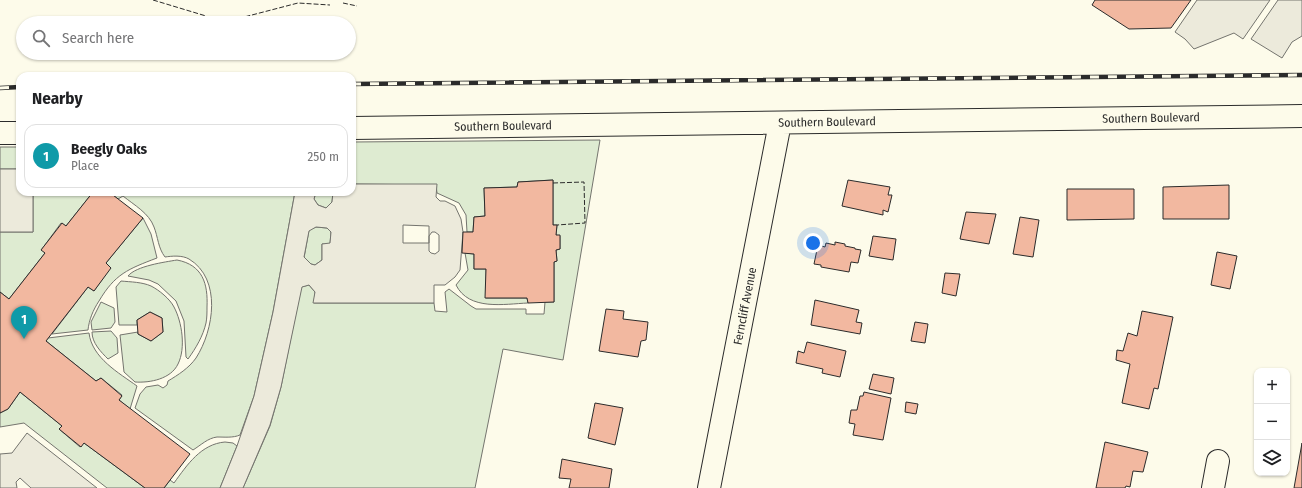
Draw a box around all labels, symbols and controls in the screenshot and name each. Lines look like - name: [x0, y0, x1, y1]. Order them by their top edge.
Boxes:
- search box: [16, 16, 356, 60]
- icon: search: [30, 27, 52, 49]
- text: Search here: [62, 29, 134, 47]
- text: Nearby: [32, 88, 83, 109]
- street label: Southern Boulevard: [1102, 110, 1200, 126]
- street label: Southern Boulevard: [778, 114, 876, 130]
- street label: Southern Boulevard: [454, 118, 552, 134]
- text: Beegly Oaks: [71, 140, 147, 158]
- text: 1: [43, 149, 49, 164]
- text: 250 m: [307, 149, 339, 164]
- text: Place: [71, 158, 99, 173]
- your location: [803, 233, 823, 253]
- street label: Ferncliff Avenue: [731, 266, 759, 346]
- pin: 1: [11, 306, 37, 339]
- map controls: [1254, 368, 1290, 476]
- button: +: [1254, 368, 1290, 404]
- button: −: [1254, 404, 1290, 440]
- button: layers: [1254, 440, 1290, 476]

